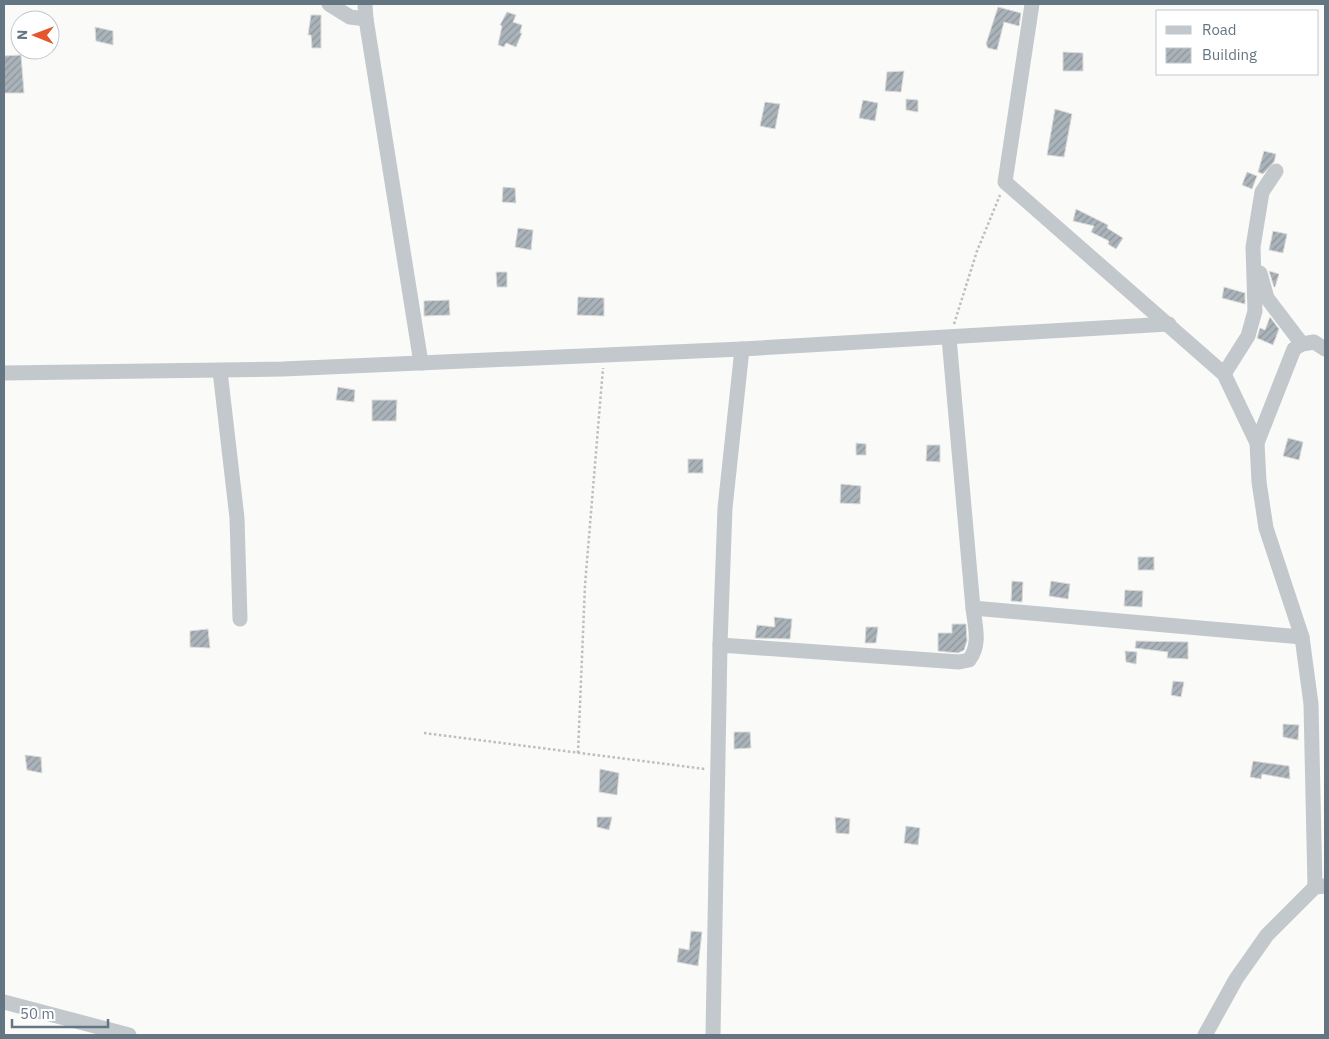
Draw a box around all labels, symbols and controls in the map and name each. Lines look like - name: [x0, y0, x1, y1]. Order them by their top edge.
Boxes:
- north arrow: [10, 10, 60, 60]
- legend: [1156, 10, 1319, 75]
- text: Road: [1202, 20, 1237, 39]
- text: N: [13, 30, 31, 40]
- text: Building: [1202, 45, 1257, 64]
- scale bar: [12, 996, 109, 1028]
- text: 50 m: [20, 1004, 55, 1023]

